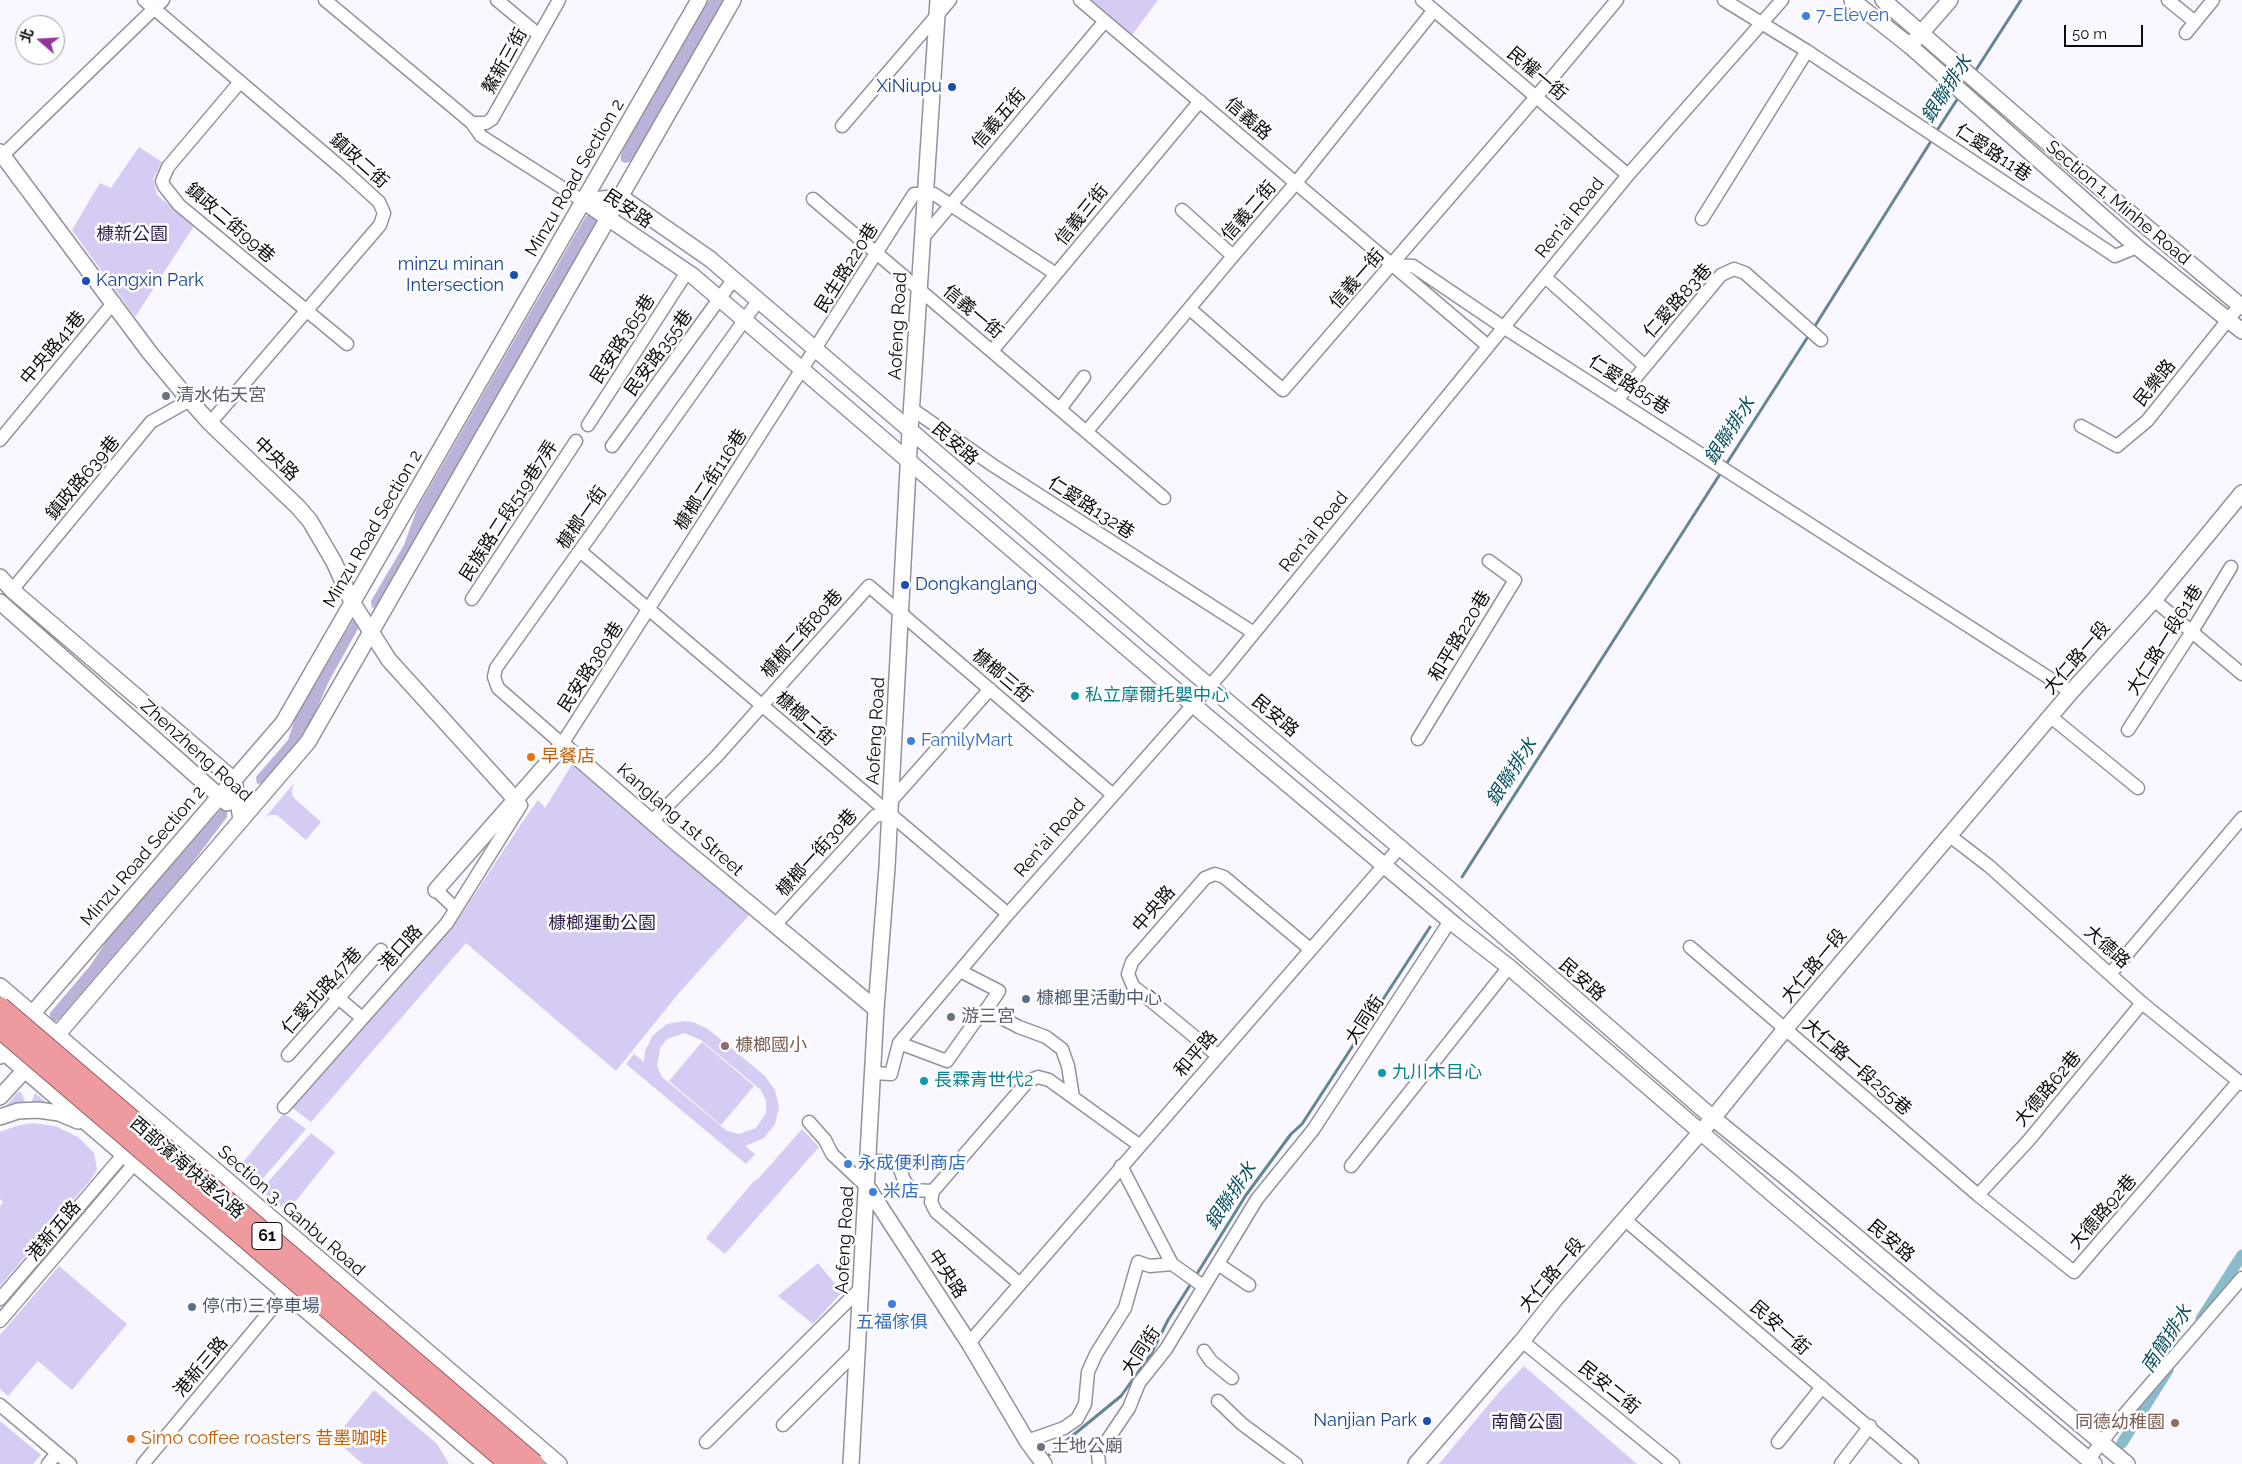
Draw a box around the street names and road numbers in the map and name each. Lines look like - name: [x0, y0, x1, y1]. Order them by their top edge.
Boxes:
- street label: 鰲新三街: [478, 24, 532, 98]
- street label: 民權一街: [1502, 43, 1572, 105]
- street label: 信義五街: [968, 84, 1030, 154]
- street label: 信義路: [1221, 93, 1275, 145]
- street label: Minzu Road Section 2: [521, 95, 629, 261]
- street label: 仁愛路11巷: [1951, 120, 2035, 186]
- street label: 鎮政二街: [325, 129, 393, 193]
- street label: Section 1, Minhe Road: [2041, 136, 2195, 270]
- street label: Ren'ai Road: [1531, 173, 1609, 263]
- street label: 信義二街: [1217, 177, 1281, 245]
- street label: 鎮政二街99巷: [181, 178, 279, 268]
- street label: 信義三街: [1051, 180, 1113, 250]
- street label: 民安路: [600, 185, 656, 233]
- street label: 民生路220巷: [811, 219, 883, 317]
- street label: 信義一街: [1325, 245, 1389, 313]
- street label: 仁愛路83巷: [1639, 259, 1717, 343]
- street label: Aofeng Road: [884, 271, 912, 381]
- street label: 信義一街: [938, 281, 1008, 343]
- street label: 民安路365巷: [586, 290, 660, 388]
- street label: 民安路355巷: [621, 306, 697, 400]
- street label: 中央路41巷: [16, 307, 90, 389]
- street label: 仁愛路85巷: [1584, 351, 1674, 419]
- street label: 民樂路: [2130, 355, 2180, 411]
- street label: 民安路: [928, 418, 982, 470]
- street label: 槺榔二街116巷: [670, 425, 752, 535]
- street label: 鎮政路639巷: [42, 432, 124, 524]
- street label: 中央路: [249, 432, 303, 486]
- street label: 民族路二段519巷7弄: [455, 436, 563, 586]
- street label: Minzu Road Section 2: [319, 446, 427, 612]
- street label: 仁愛路132巷: [1044, 472, 1138, 544]
- street label: 槺榔一街: [553, 482, 611, 554]
- street label: Ren'ai Road: [1275, 487, 1353, 577]
- street label: 大仁路一段61巷: [2122, 581, 2208, 699]
- street label: 槺榔二街80巷: [757, 585, 847, 683]
- street label: 和平路220巷: [1425, 587, 1495, 685]
- street label: 大仁路一段: [2039, 617, 2115, 699]
- street label: 民安路380巷: [554, 618, 628, 716]
- street label: 槺榔三街: [967, 645, 1037, 707]
- street label: Aofeng Road: [862, 676, 890, 786]
- street label: 槺榔二街: [771, 687, 839, 751]
- street label: 民安路: [1247, 690, 1303, 742]
- street label: Zhenzheng Road: [136, 695, 256, 807]
- street label: Kanglang 1st Street: [612, 759, 748, 881]
- street label: Minzu Road Section 2: [76, 782, 210, 930]
- street label: Ren'ai Road: [1010, 794, 1090, 882]
- street label: 槺榔一街30巷: [772, 805, 862, 901]
- street label: 中央路: [1128, 882, 1180, 936]
- street label: 港口路: [375, 921, 427, 975]
- street label: 大德路: [2080, 921, 2134, 973]
- street label: 大仁路一段: [1777, 925, 1851, 1007]
- street label: 仁愛北路47巷: [277, 943, 367, 1039]
- street label: 民安路: [1555, 954, 1609, 1006]
- street label: 大同街: [1341, 991, 1389, 1049]
- street label: 大仁路一段255巷: [1798, 1014, 1916, 1120]
- street label: 和平路: [1170, 1027, 1222, 1081]
- street label: 大德路62巷: [2010, 1047, 2086, 1131]
- street label: 西部濱海快速公路: [126, 1113, 248, 1223]
- street label: Section 3, Ganbu Road: [213, 1141, 369, 1281]
- street label: 大德路92巷: [2065, 1170, 2141, 1254]
- street label: Aofeng Road: [831, 1185, 859, 1295]
- street label: 港新五路: [23, 1196, 85, 1266]
- street label: 民安路: [1863, 1215, 1919, 1267]
- road number: 61: [252, 1222, 282, 1250]
- street label: 大仁路一段: [1515, 1234, 1589, 1316]
- street label: 中央路: [923, 1245, 971, 1303]
- street label: 民安一街: [1746, 1296, 1814, 1360]
- street label: 大同街: [1117, 1323, 1165, 1379]
- street label: 港新三路: [170, 1332, 232, 1402]
- street label: 民安二街: [1574, 1357, 1644, 1419]

